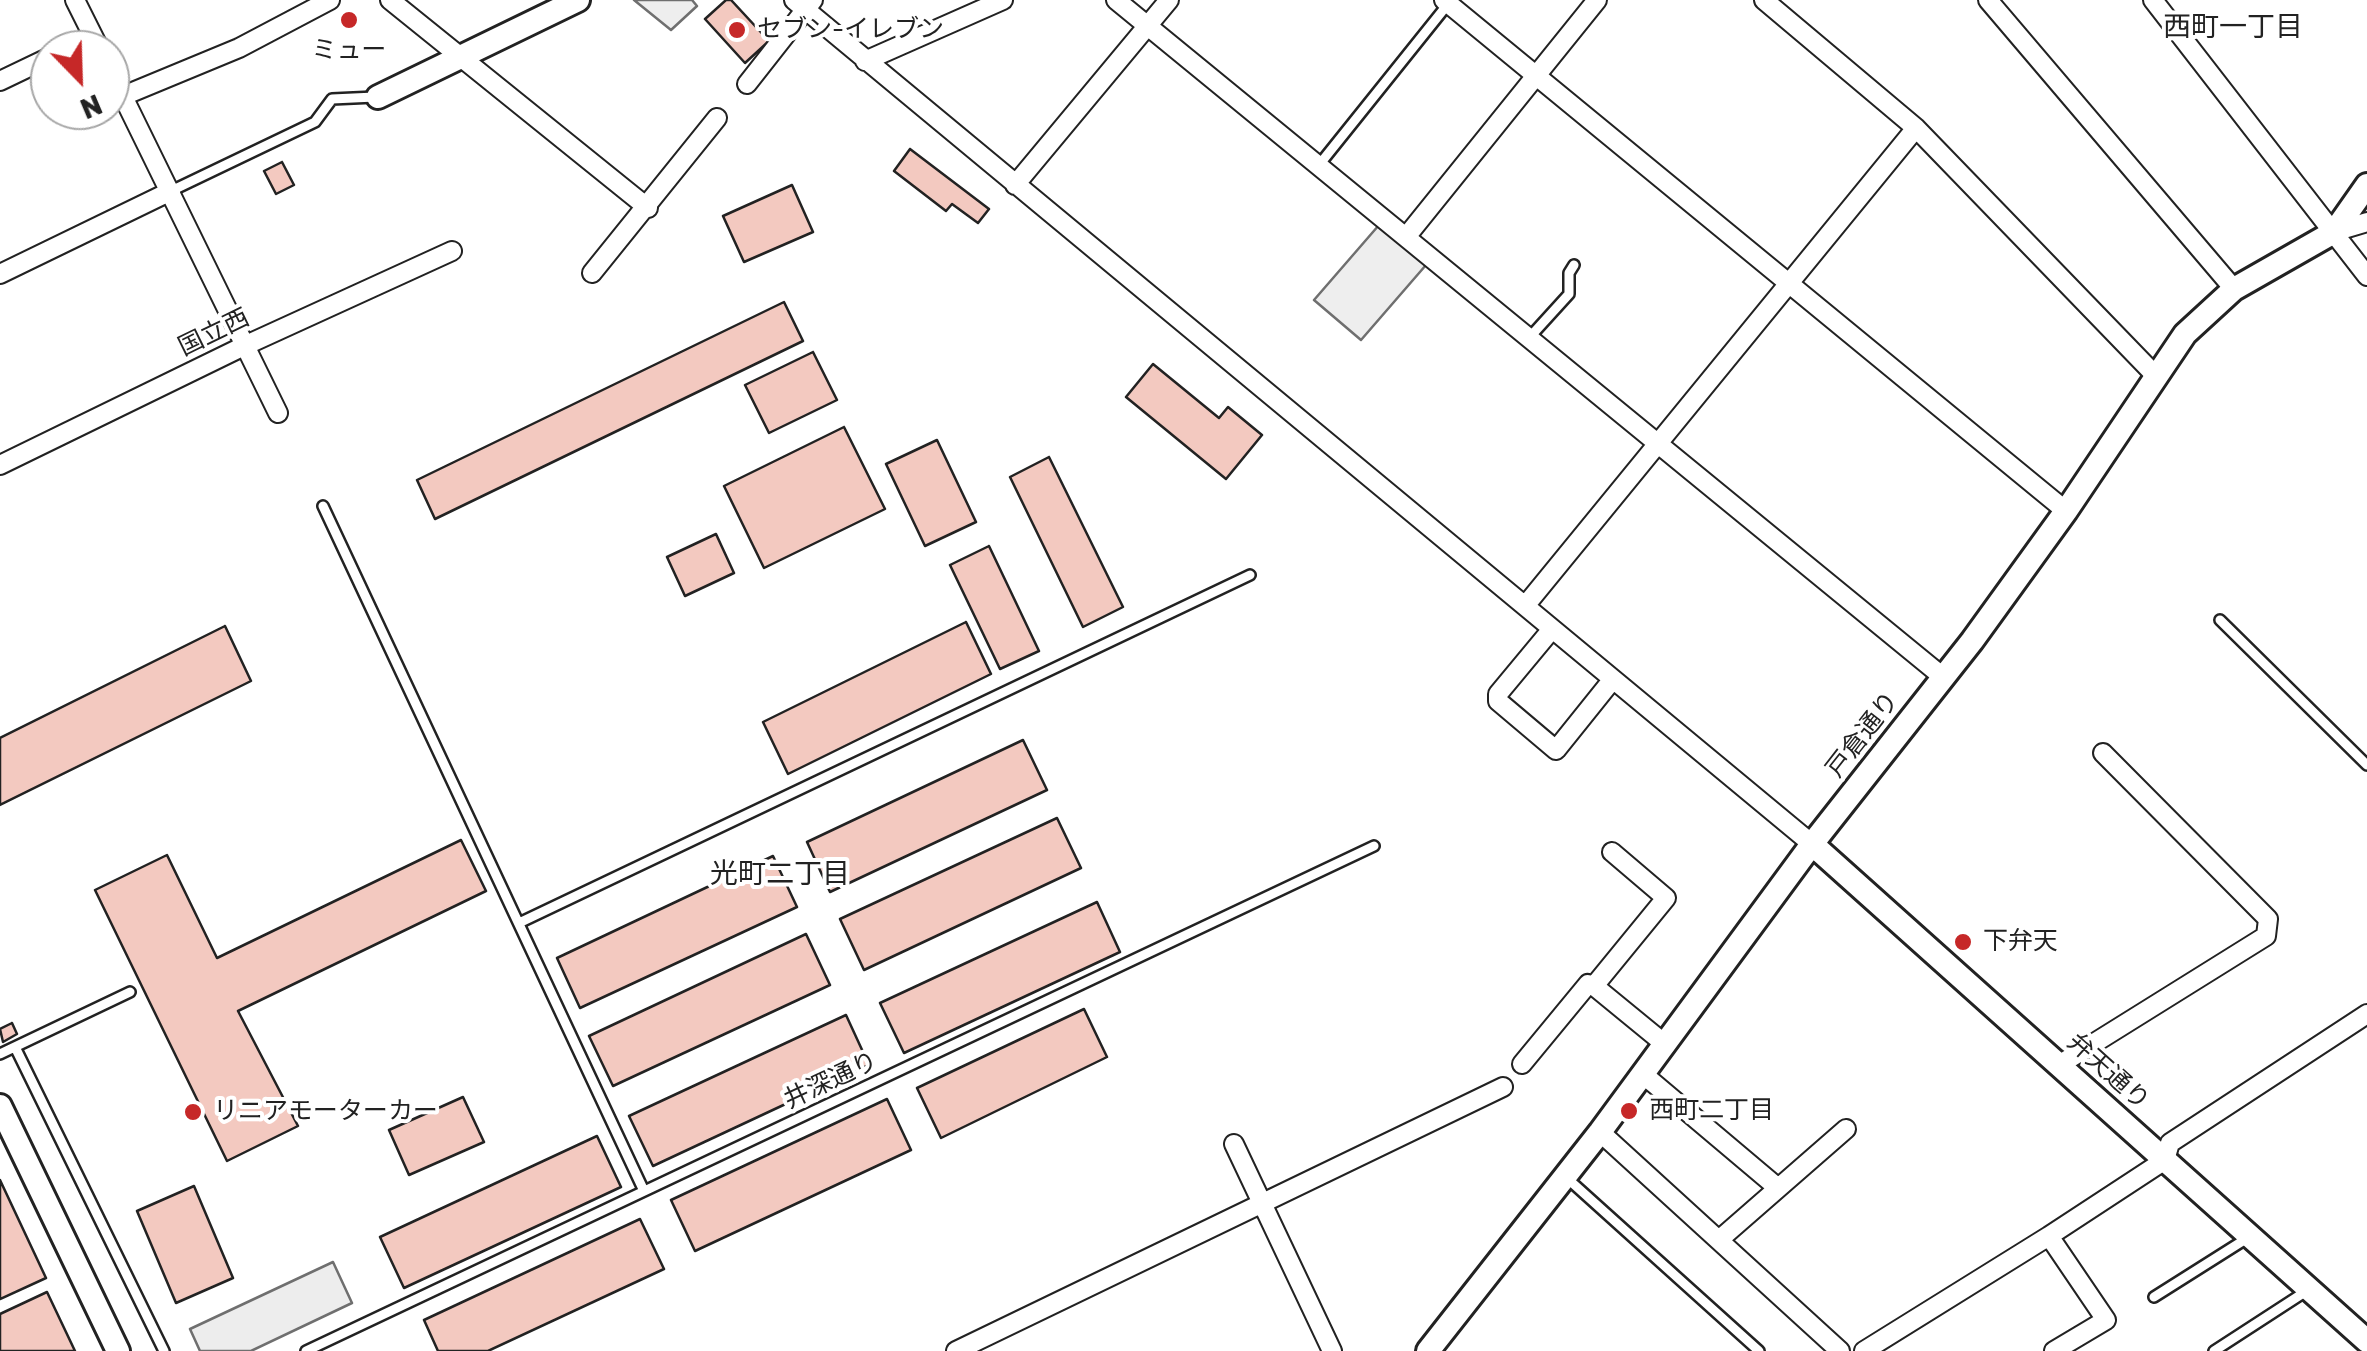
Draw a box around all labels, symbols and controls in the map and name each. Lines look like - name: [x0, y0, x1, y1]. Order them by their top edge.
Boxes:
- marker: ミュー: [338, 9, 360, 31]
- district label: 西町一丁目: [2163, 11, 2303, 45]
- place label: セブン-イレブン: [757, 15, 944, 45]
- marker: セブン-イレブン: [726, 19, 748, 41]
- north arrow: [30, 30, 130, 130]
- place label: ミュー: [312, 36, 386, 66]
- text: N: [75, 87, 107, 125]
- street label: 国立西: [174, 303, 254, 363]
- street label: 戸倉通り: [1820, 686, 1906, 784]
- district label: 光町二丁目: [710, 858, 850, 892]
- place label: 下弁天: [1983, 927, 2058, 957]
- marker: 下弁天: [1952, 931, 1974, 953]
- street label: 弁天通り: [2061, 1027, 2155, 1117]
- street label: 井深通り: [779, 1046, 883, 1116]
- place label: 西町二丁目: [1649, 1096, 1774, 1126]
- place label: リニアモーターカー: [213, 1097, 438, 1127]
- marker: 西町二丁目: [1618, 1100, 1640, 1122]
- marker: リニアモーターカー: [182, 1101, 204, 1123]

